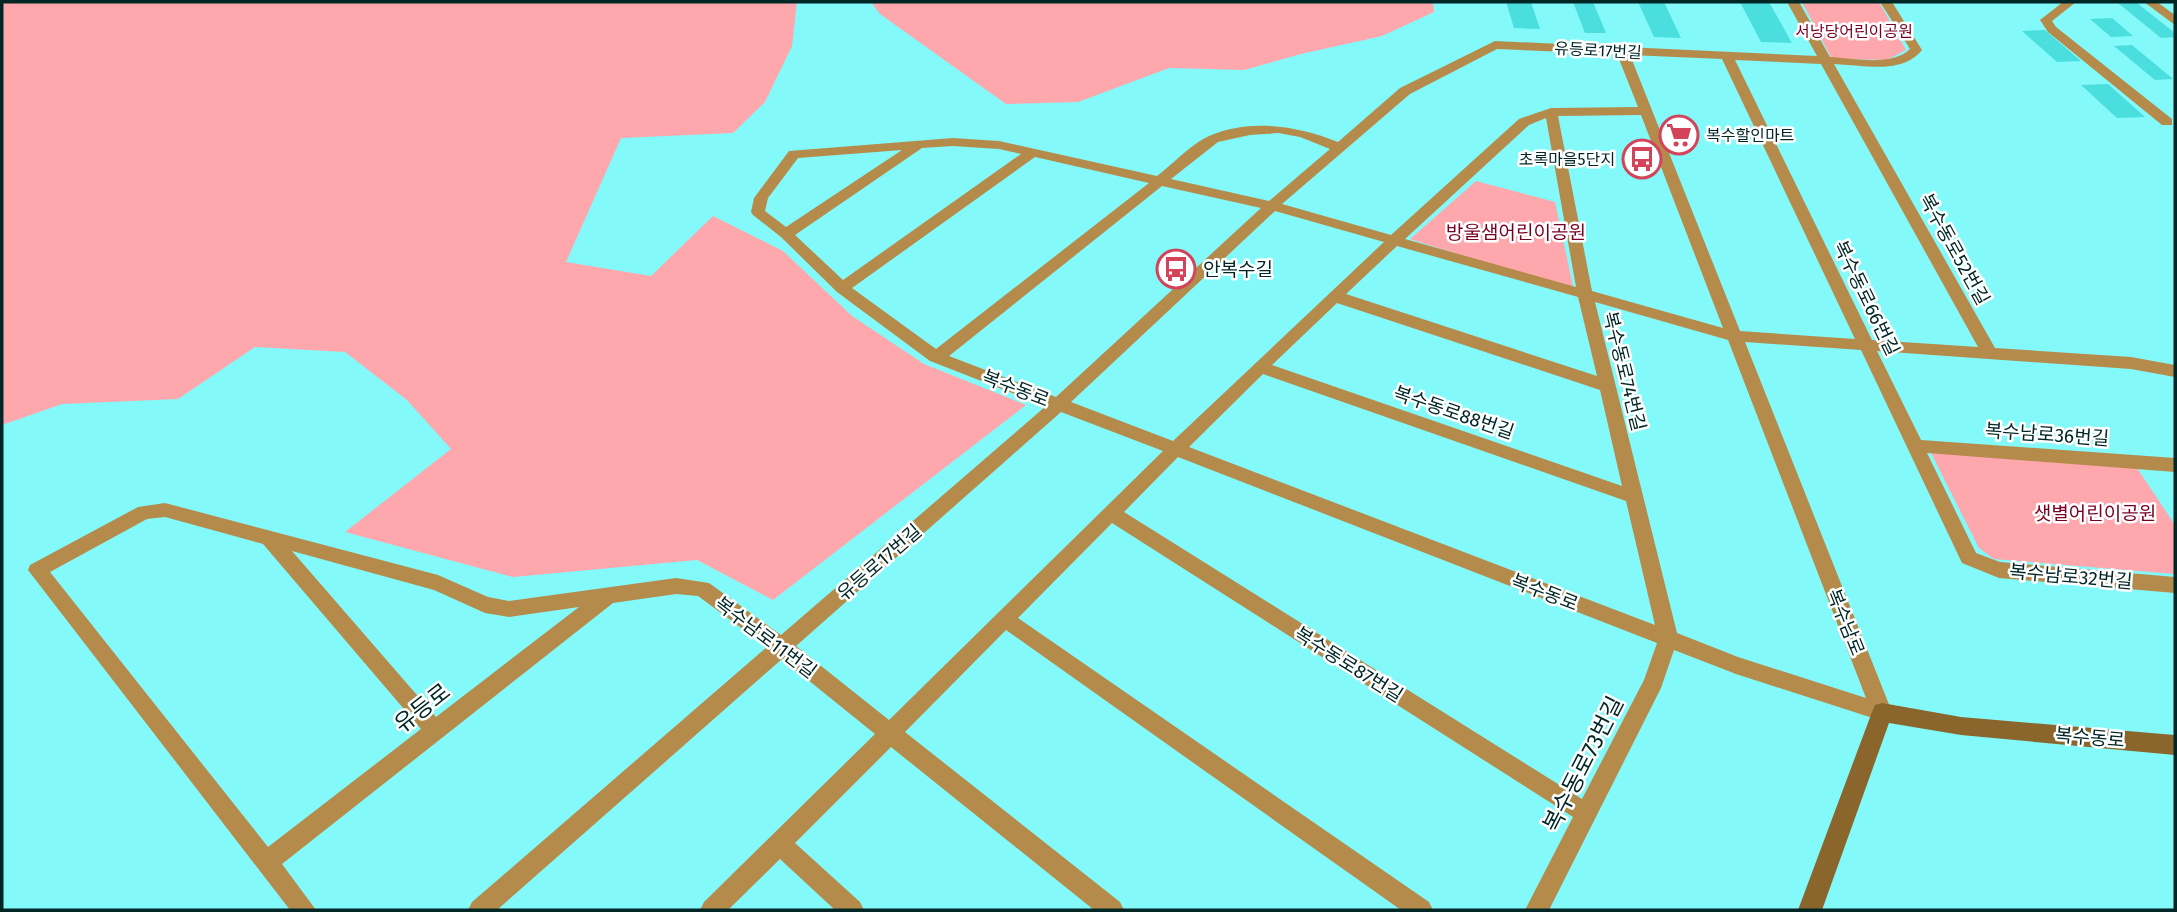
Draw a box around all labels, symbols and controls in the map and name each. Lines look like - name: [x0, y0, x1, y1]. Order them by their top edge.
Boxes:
- park label: 서낭당어린이공원: [1795, 22, 1913, 41]
- street label: 유등로17번길: [1554, 39, 1642, 62]
- supermarket icon: 복수할인마트: [1658, 114, 1700, 156]
- place label: 복수할인마트: [1706, 126, 1794, 145]
- bus stop icon: 초록마을5단지: [1621, 138, 1663, 180]
- place label: 초록마을5단지: [1519, 150, 1615, 169]
- street label: 복수동로52번길: [1915, 190, 1995, 309]
- park label: 방울샘어린이공원: [1446, 221, 1586, 244]
- street label: 복수동로66번길: [1829, 237, 1904, 359]
- bus stop icon: 안복수길: [1155, 248, 1197, 290]
- place label: 안복수길: [1203, 258, 1273, 281]
- street label: 복수동로74번길: [1599, 309, 1651, 433]
- street label: 복수동로: [979, 365, 1053, 412]
- street label: 복수동로88번길: [1391, 381, 1517, 444]
- street label: 복수남로36번길: [1984, 419, 2110, 450]
- park label: 샛별어린이공원: [2034, 502, 2156, 525]
- street label: 유등로17번길: [833, 520, 926, 605]
- street label: 복수남로32번길: [2008, 560, 2134, 593]
- street label: 복수동로: [1508, 569, 1582, 616]
- street label: 복수남로: [1822, 585, 1869, 659]
- street label: 복수남로11번길: [710, 592, 821, 683]
- street label: 복수동로87번길: [1290, 622, 1407, 707]
- street label: 유등로: [388, 677, 456, 739]
- street label: 복수동로73번길: [1537, 692, 1629, 836]
- street label: 복수동로: [2054, 723, 2126, 752]

